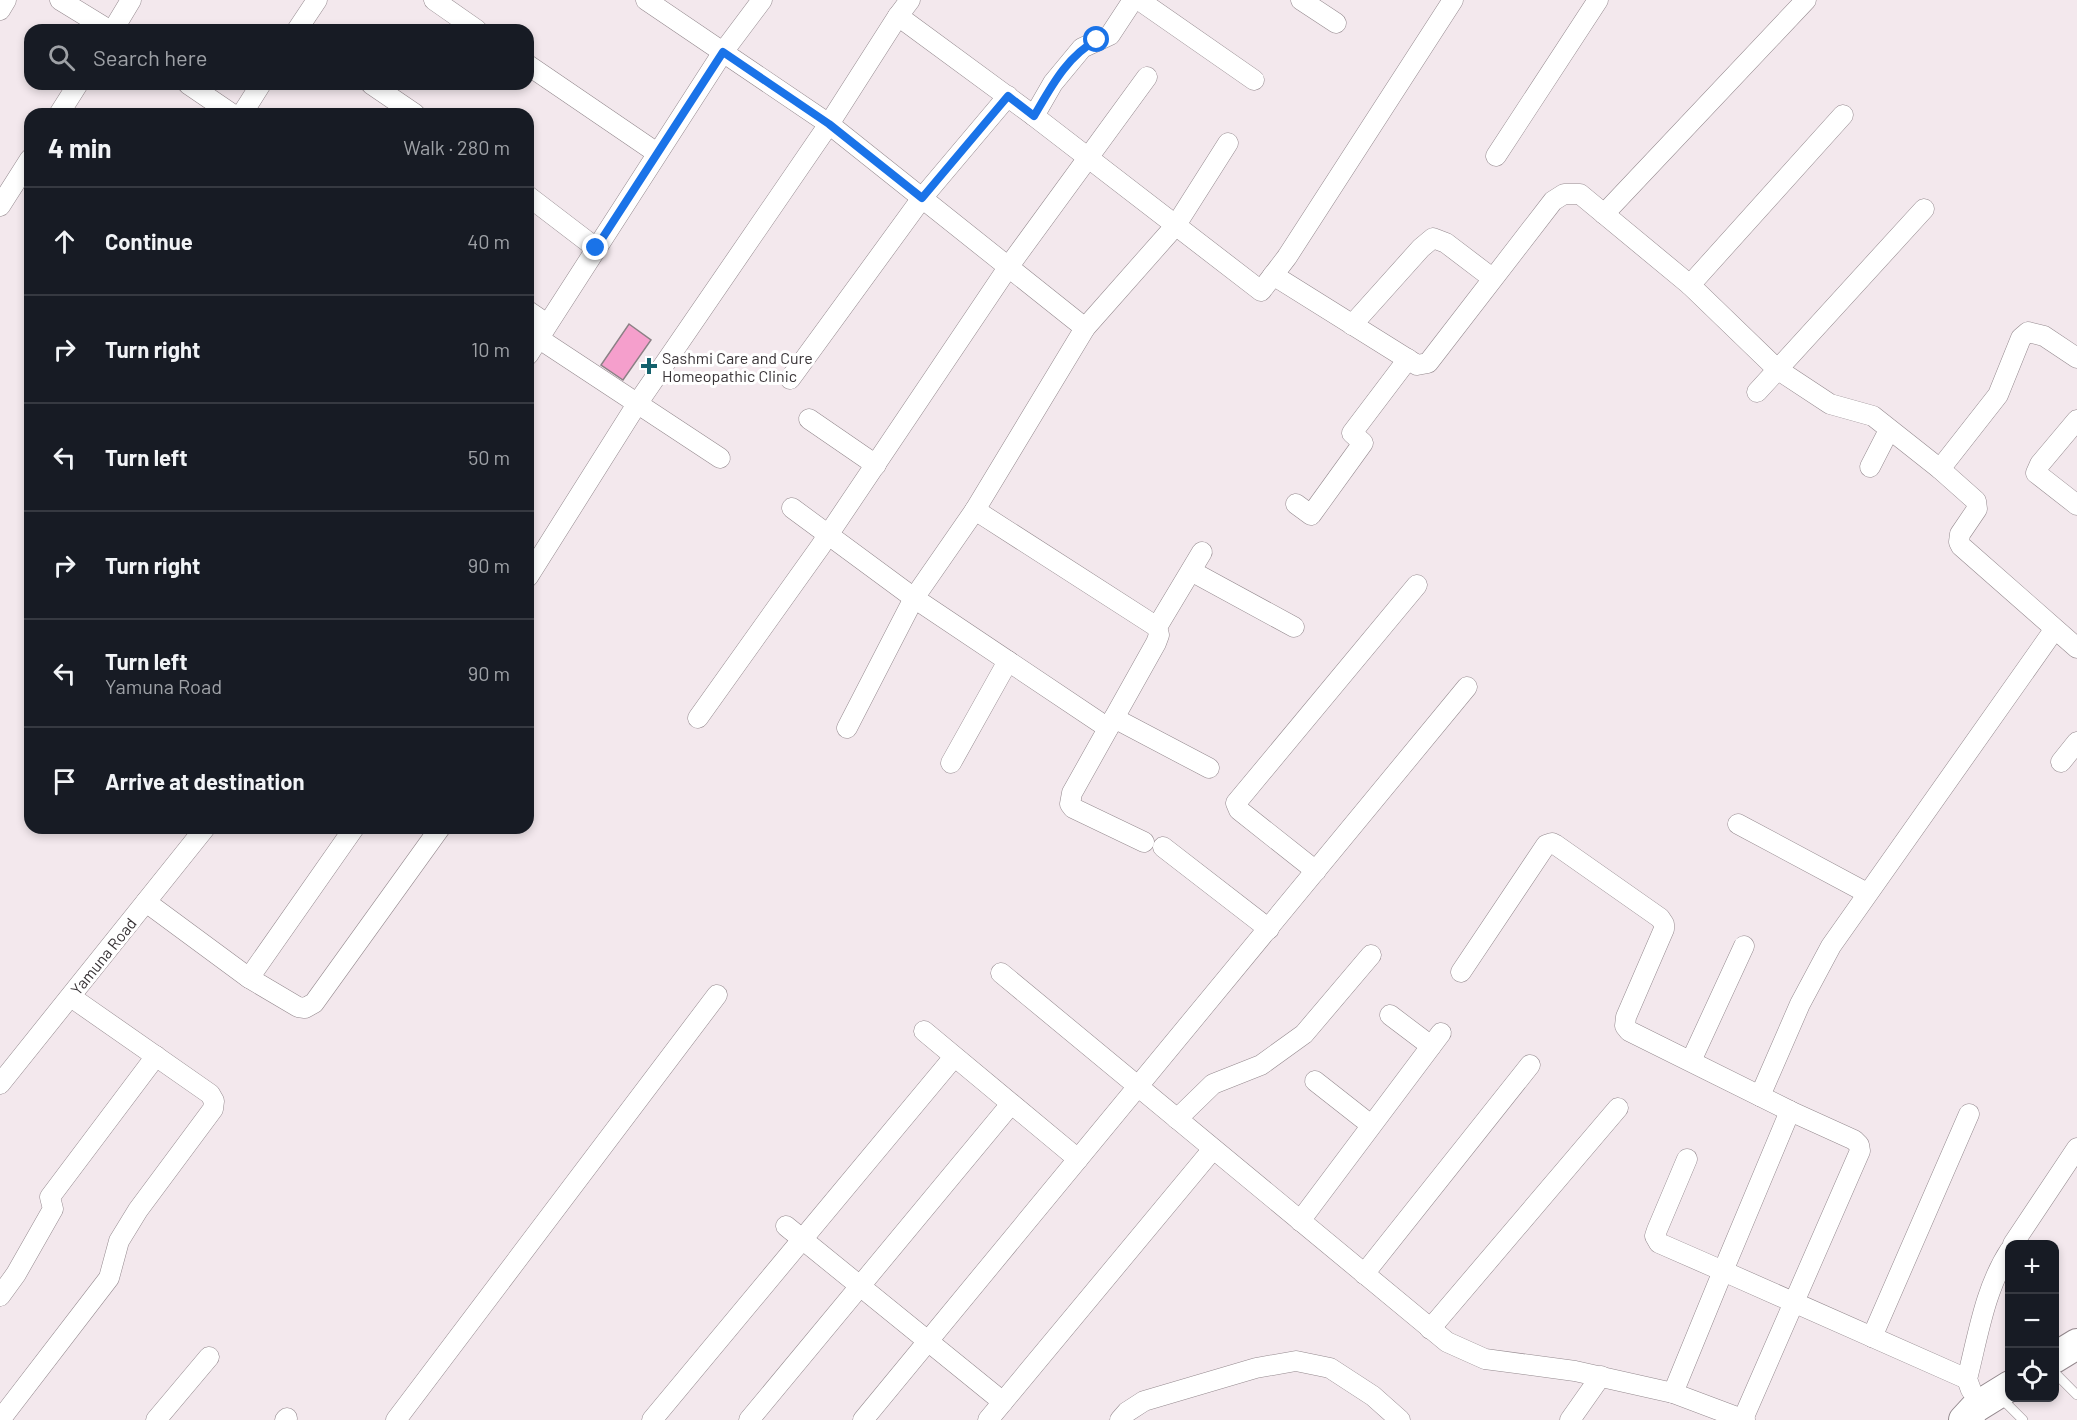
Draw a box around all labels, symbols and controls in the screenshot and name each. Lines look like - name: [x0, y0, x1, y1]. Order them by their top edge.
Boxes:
- search box: [24, 24, 534, 90]
- route start: [1083, 26, 1109, 52]
- icon: search: [45, 41, 78, 74]
- text: Search here: [93, 44, 207, 70]
- text: 4 min: [48, 132, 112, 163]
- text: Walk · 280 m: [403, 135, 510, 159]
- icon: ahead: [48, 225, 81, 258]
- text: Continue: [105, 228, 193, 254]
- text: 40 m: [467, 229, 510, 253]
- route end: [582, 234, 608, 260]
- icon: right: [48, 333, 81, 366]
- text: Turn right: [105, 336, 200, 362]
- text: 10 m: [471, 337, 510, 361]
- place label: Sashmi Care and Cure Homeopathic Clinic: [662, 348, 813, 385]
- marker: Sashmi Care and Cure Homeopathic Clinic: [640, 357, 658, 375]
- icon: left: [48, 441, 81, 474]
- text: Turn left: [105, 444, 188, 470]
- text: 50 m: [468, 445, 510, 469]
- icon: right: [48, 549, 81, 582]
- text: Turn right: [105, 552, 200, 578]
- text: 90 m: [468, 553, 510, 577]
- text: Turn left: [105, 648, 188, 674]
- icon: left: [48, 657, 81, 690]
- text: 90 m: [468, 661, 510, 685]
- text: Yamuna Road: [105, 674, 222, 698]
- icon: arrive: [48, 765, 81, 798]
- text: Arrive at destination: [105, 768, 304, 794]
- street label: Yamuna Road: [66, 914, 140, 998]
- map controls: [2005, 1240, 2059, 1402]
- button: +: [2005, 1240, 2059, 1294]
- button: −: [2005, 1294, 2059, 1348]
- button: locate: [2005, 1348, 2059, 1402]

